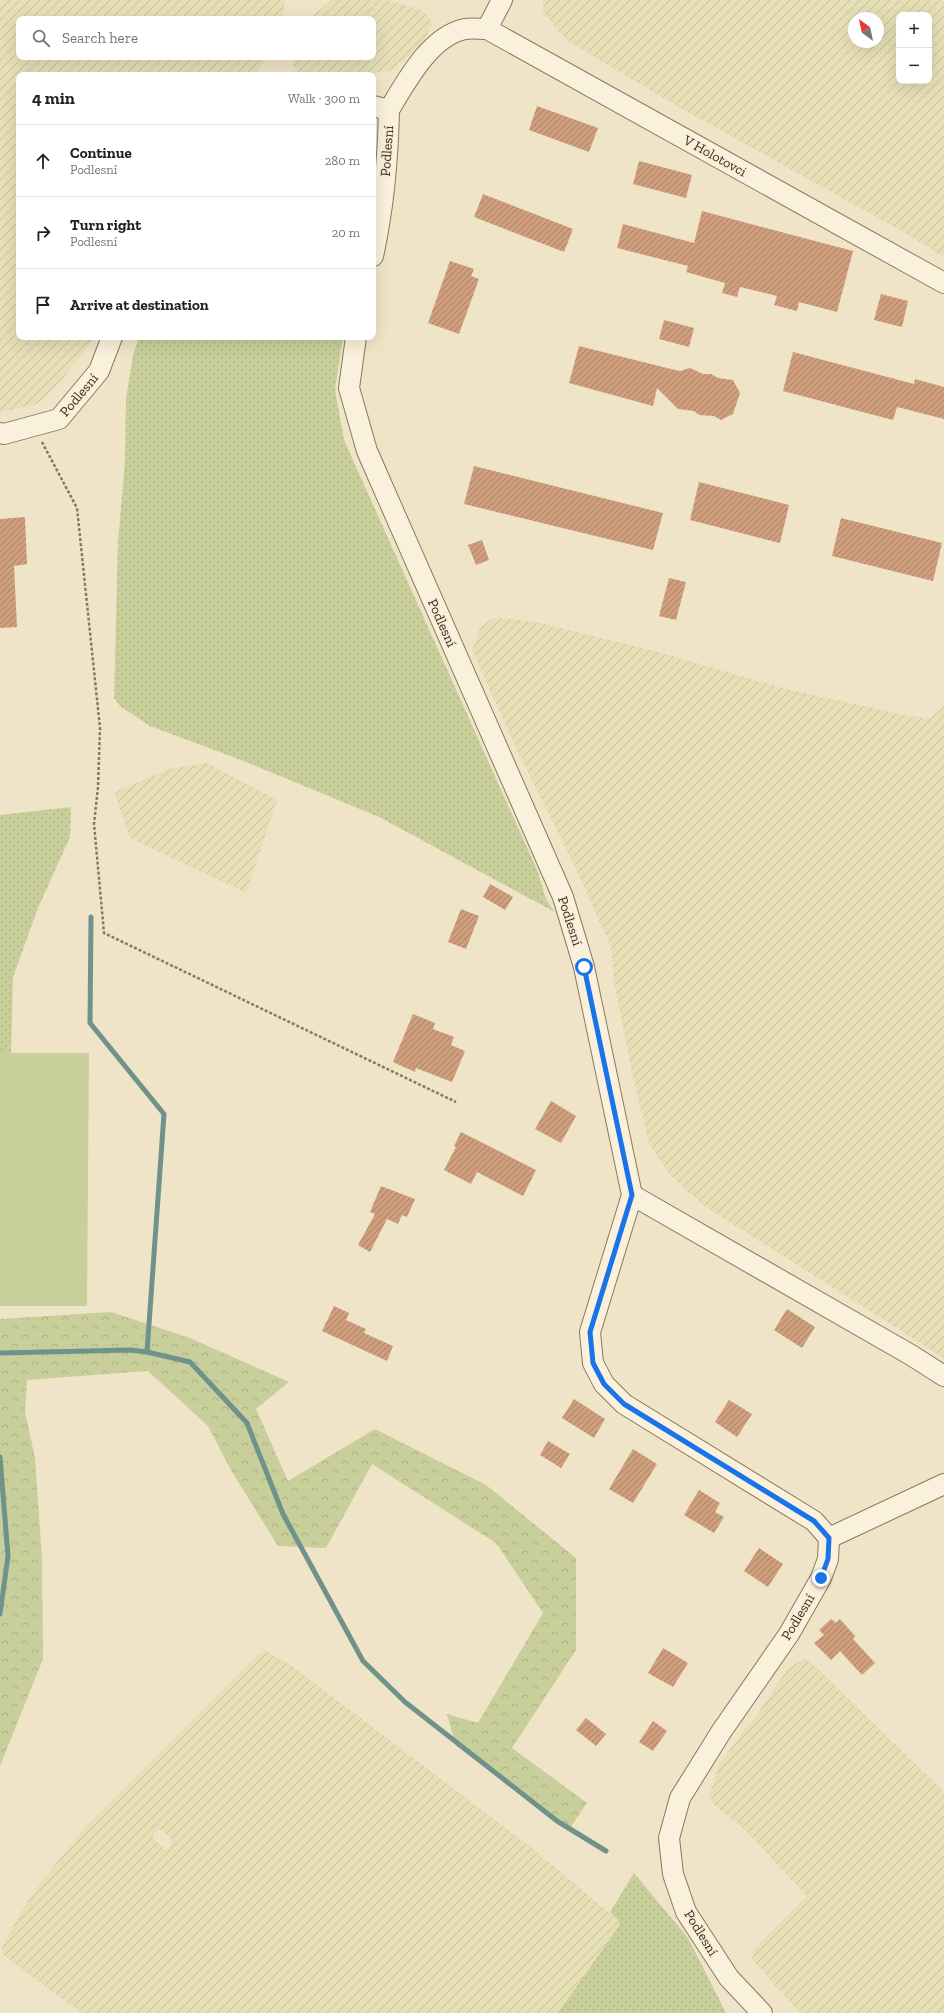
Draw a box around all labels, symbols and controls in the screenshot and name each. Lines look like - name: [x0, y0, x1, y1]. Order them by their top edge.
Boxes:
- north arrow: [848, 12, 884, 48]
- map controls: [896, 12, 932, 84]
- button: +: [896, 12, 932, 48]
- search box: [16, 16, 376, 60]
- icon: search: [30, 27, 52, 49]
- text: Search here: [62, 29, 138, 47]
- button: −: [896, 48, 932, 84]
- text: 4 min: [32, 88, 75, 108]
- text: Walk · 300 m: [288, 91, 360, 106]
- street label: Podlesní: [377, 125, 397, 177]
- street label: V Holotovci: [680, 131, 750, 180]
- text: Continue: [70, 144, 132, 162]
- icon: ahead: [32, 150, 54, 172]
- text: 280 m: [325, 153, 360, 168]
- text: Podlesní: [70, 162, 117, 177]
- text: Turn right: [70, 216, 141, 234]
- icon: right: [32, 222, 54, 244]
- text: 20 m: [332, 225, 360, 240]
- text: Podlesní: [70, 234, 117, 249]
- icon: arrive: [32, 294, 54, 316]
- text: Arrive at destination: [70, 296, 209, 314]
- street label: Podlesní: [56, 370, 102, 420]
- street label: Podlesní: [424, 596, 460, 650]
- street label: Podlesní: [554, 894, 586, 948]
- route start: [575, 958, 593, 976]
- route end: [812, 1569, 830, 1587]
- street label: Podlesní: [778, 1591, 818, 1643]
- street label: Podlesní: [680, 1907, 722, 1959]

